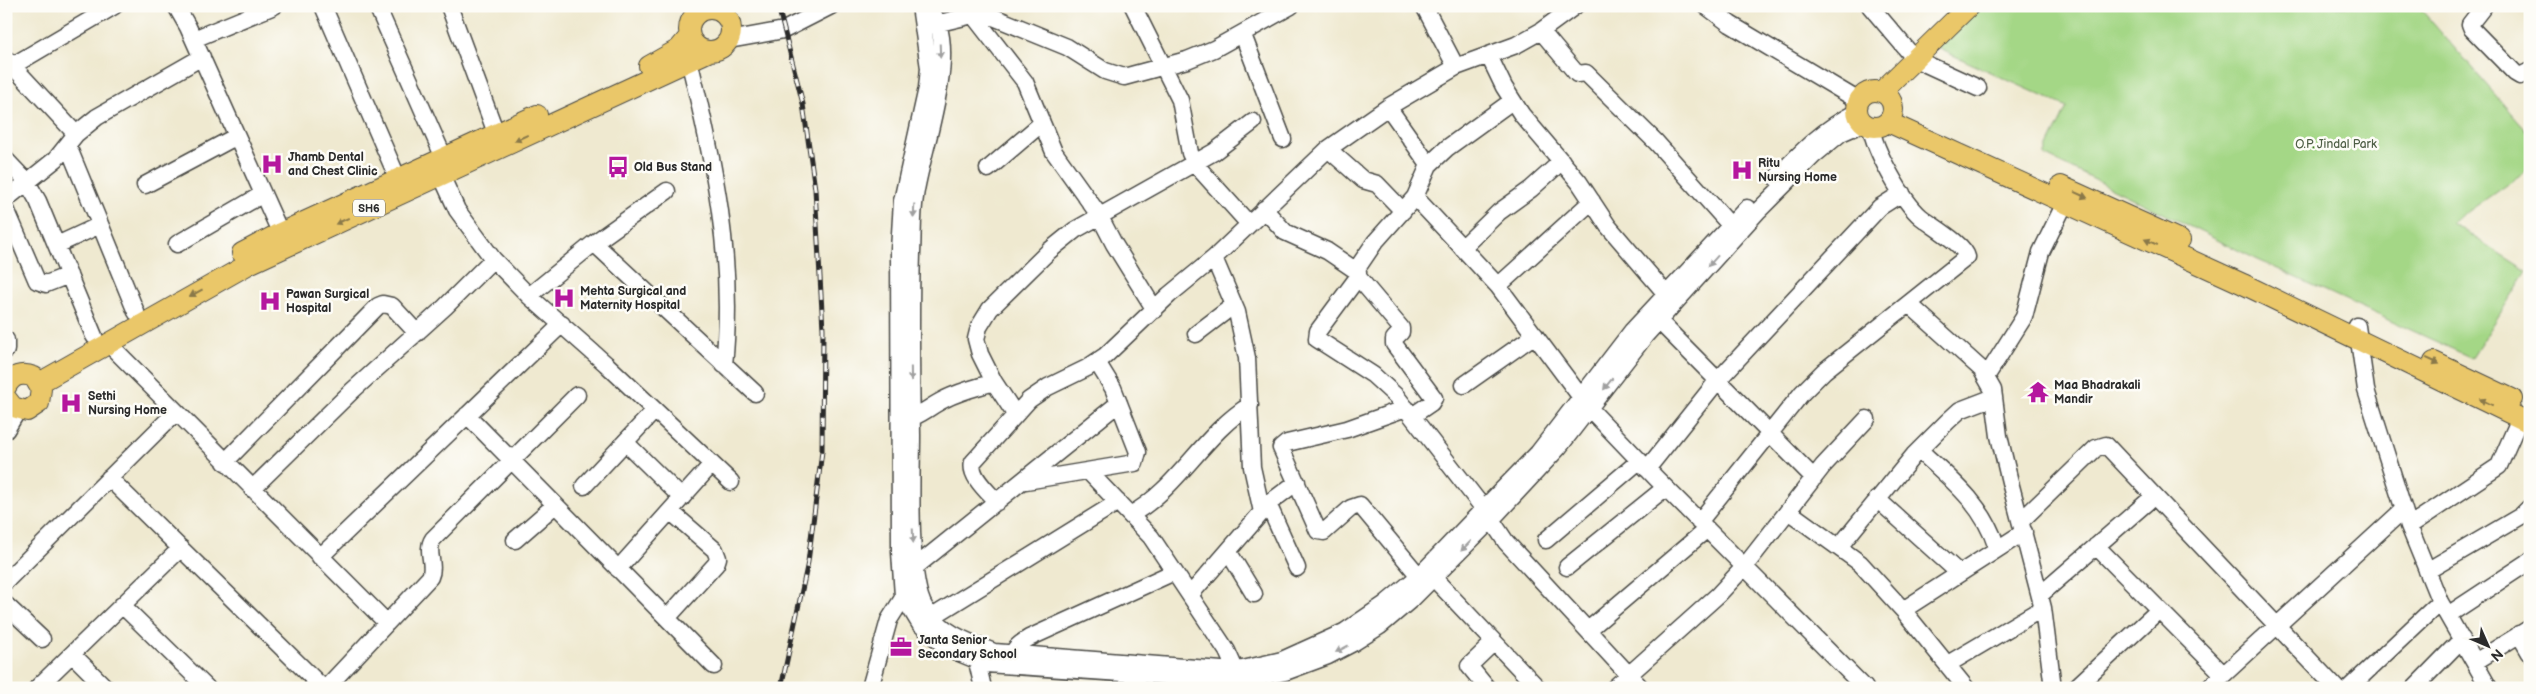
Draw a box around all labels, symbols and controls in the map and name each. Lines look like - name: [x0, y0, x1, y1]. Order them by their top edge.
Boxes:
- one-way arrow: [937, 44, 945, 60]
- one-way arrow: [514, 134, 528, 142]
- park label: O.P. Jindal Park: [2295, 137, 2377, 152]
- place label: Jhamb Dental and Chest Clinic: [288, 150, 378, 179]
- hospital icon: Jhamb Dental and Chest Clinic: [259, 151, 285, 177]
- bus stop icon: Old Bus Stand: [605, 154, 631, 180]
- place label: Ritu Nursing Home: [1758, 156, 1837, 185]
- hospital icon: Ritu Nursing Home: [1729, 157, 1755, 183]
- place label: Old Bus Stand: [634, 160, 712, 175]
- one-way arrow: [2074, 191, 2088, 199]
- road number: SH6: [353, 200, 385, 217]
- one-way arrow: [910, 203, 918, 219]
- one-way arrow: [335, 217, 349, 225]
- one-way arrow: [2144, 238, 2158, 246]
- one-way arrow: [1708, 255, 1719, 268]
- place label: Mehta Surgical and Maternity Hospital: [580, 284, 686, 313]
- hospital icon: Mehta Surgical and Maternity Hospital: [551, 285, 577, 311]
- place label: Pawan Surgical Hospital: [286, 287, 369, 316]
- hospital icon: Pawan Surgical Hospital: [257, 288, 283, 314]
- one-way arrow: [190, 289, 203, 298]
- one-way arrow: [2426, 357, 2440, 365]
- one-way arrow: [907, 366, 915, 382]
- one-way arrow: [1602, 377, 1613, 390]
- place label: Maa Bhadrakali Mandir: [2054, 378, 2141, 407]
- temple icon: Maa Bhadrakali Mandir: [2025, 379, 2051, 405]
- place label: Sethi Nursing Home: [88, 389, 167, 418]
- hospital icon: Sethi Nursing Home: [58, 390, 84, 416]
- one-way arrow: [2479, 398, 2493, 406]
- one-way arrow: [909, 528, 917, 544]
- one-way arrow: [1460, 539, 1472, 551]
- north arrow: [2464, 622, 2514, 672]
- place label: Janta Senior Secondary School: [918, 633, 1017, 662]
- office icon: Janta Senior Secondary School: [888, 634, 914, 660]
- one-way arrow: [1335, 645, 1349, 653]
- text: N: [2487, 645, 2507, 665]

